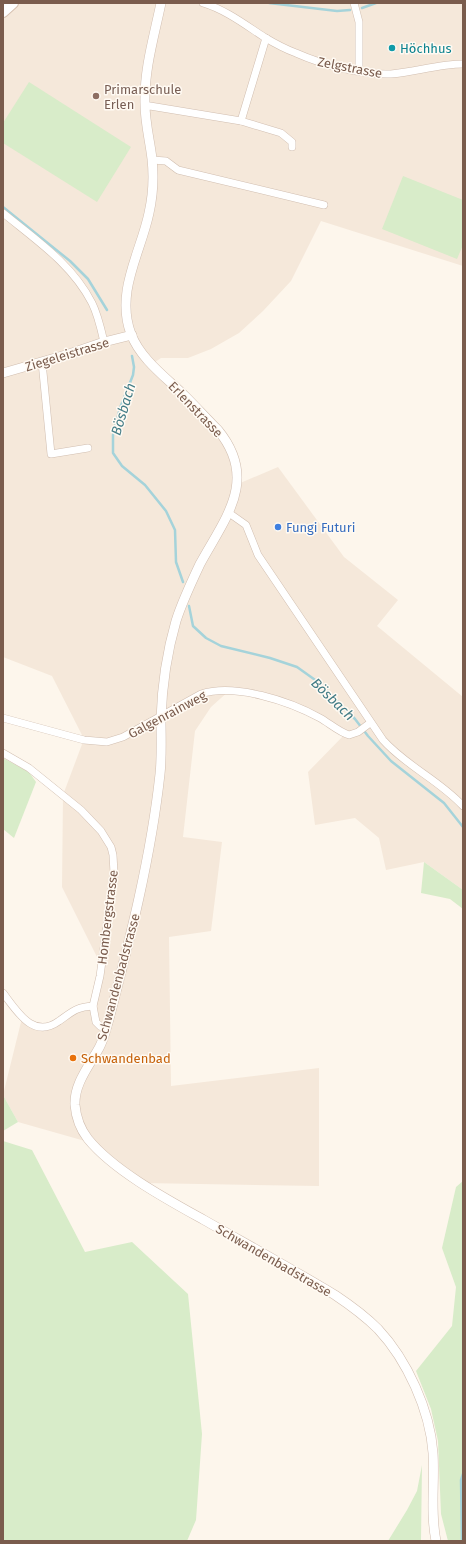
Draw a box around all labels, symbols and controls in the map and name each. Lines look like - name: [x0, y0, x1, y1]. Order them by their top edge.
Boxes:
- place label: Höchhus: [400, 41, 452, 56]
- marker: Höchhus: [387, 43, 397, 53]
- street label: Zelgstrasse: [316, 54, 383, 81]
- place label: Primarschule Erlen: [104, 82, 181, 112]
- marker: Primarschule Erlen: [91, 91, 101, 101]
- street label: Ziegeleistrasse: [23, 335, 111, 374]
- street label: Erlenstrasse: [165, 378, 226, 440]
- water label: Bösbach: [107, 381, 139, 437]
- place label: Fungi Futuri: [286, 520, 355, 535]
- marker: Fungi Futuri: [273, 522, 283, 532]
- water label: Bösbach: [307, 675, 358, 724]
- street label: Galgenrainweg: [126, 687, 209, 741]
- street label: Hombergstrasse: [94, 869, 121, 965]
- street label: Schwandenbadstrasse: [94, 912, 143, 1042]
- place label: Schwandenbad: [81, 1051, 171, 1066]
- marker: Schwandenbad: [68, 1053, 78, 1063]
- street label: Schwandenbadstrasse: [213, 1221, 334, 1300]

